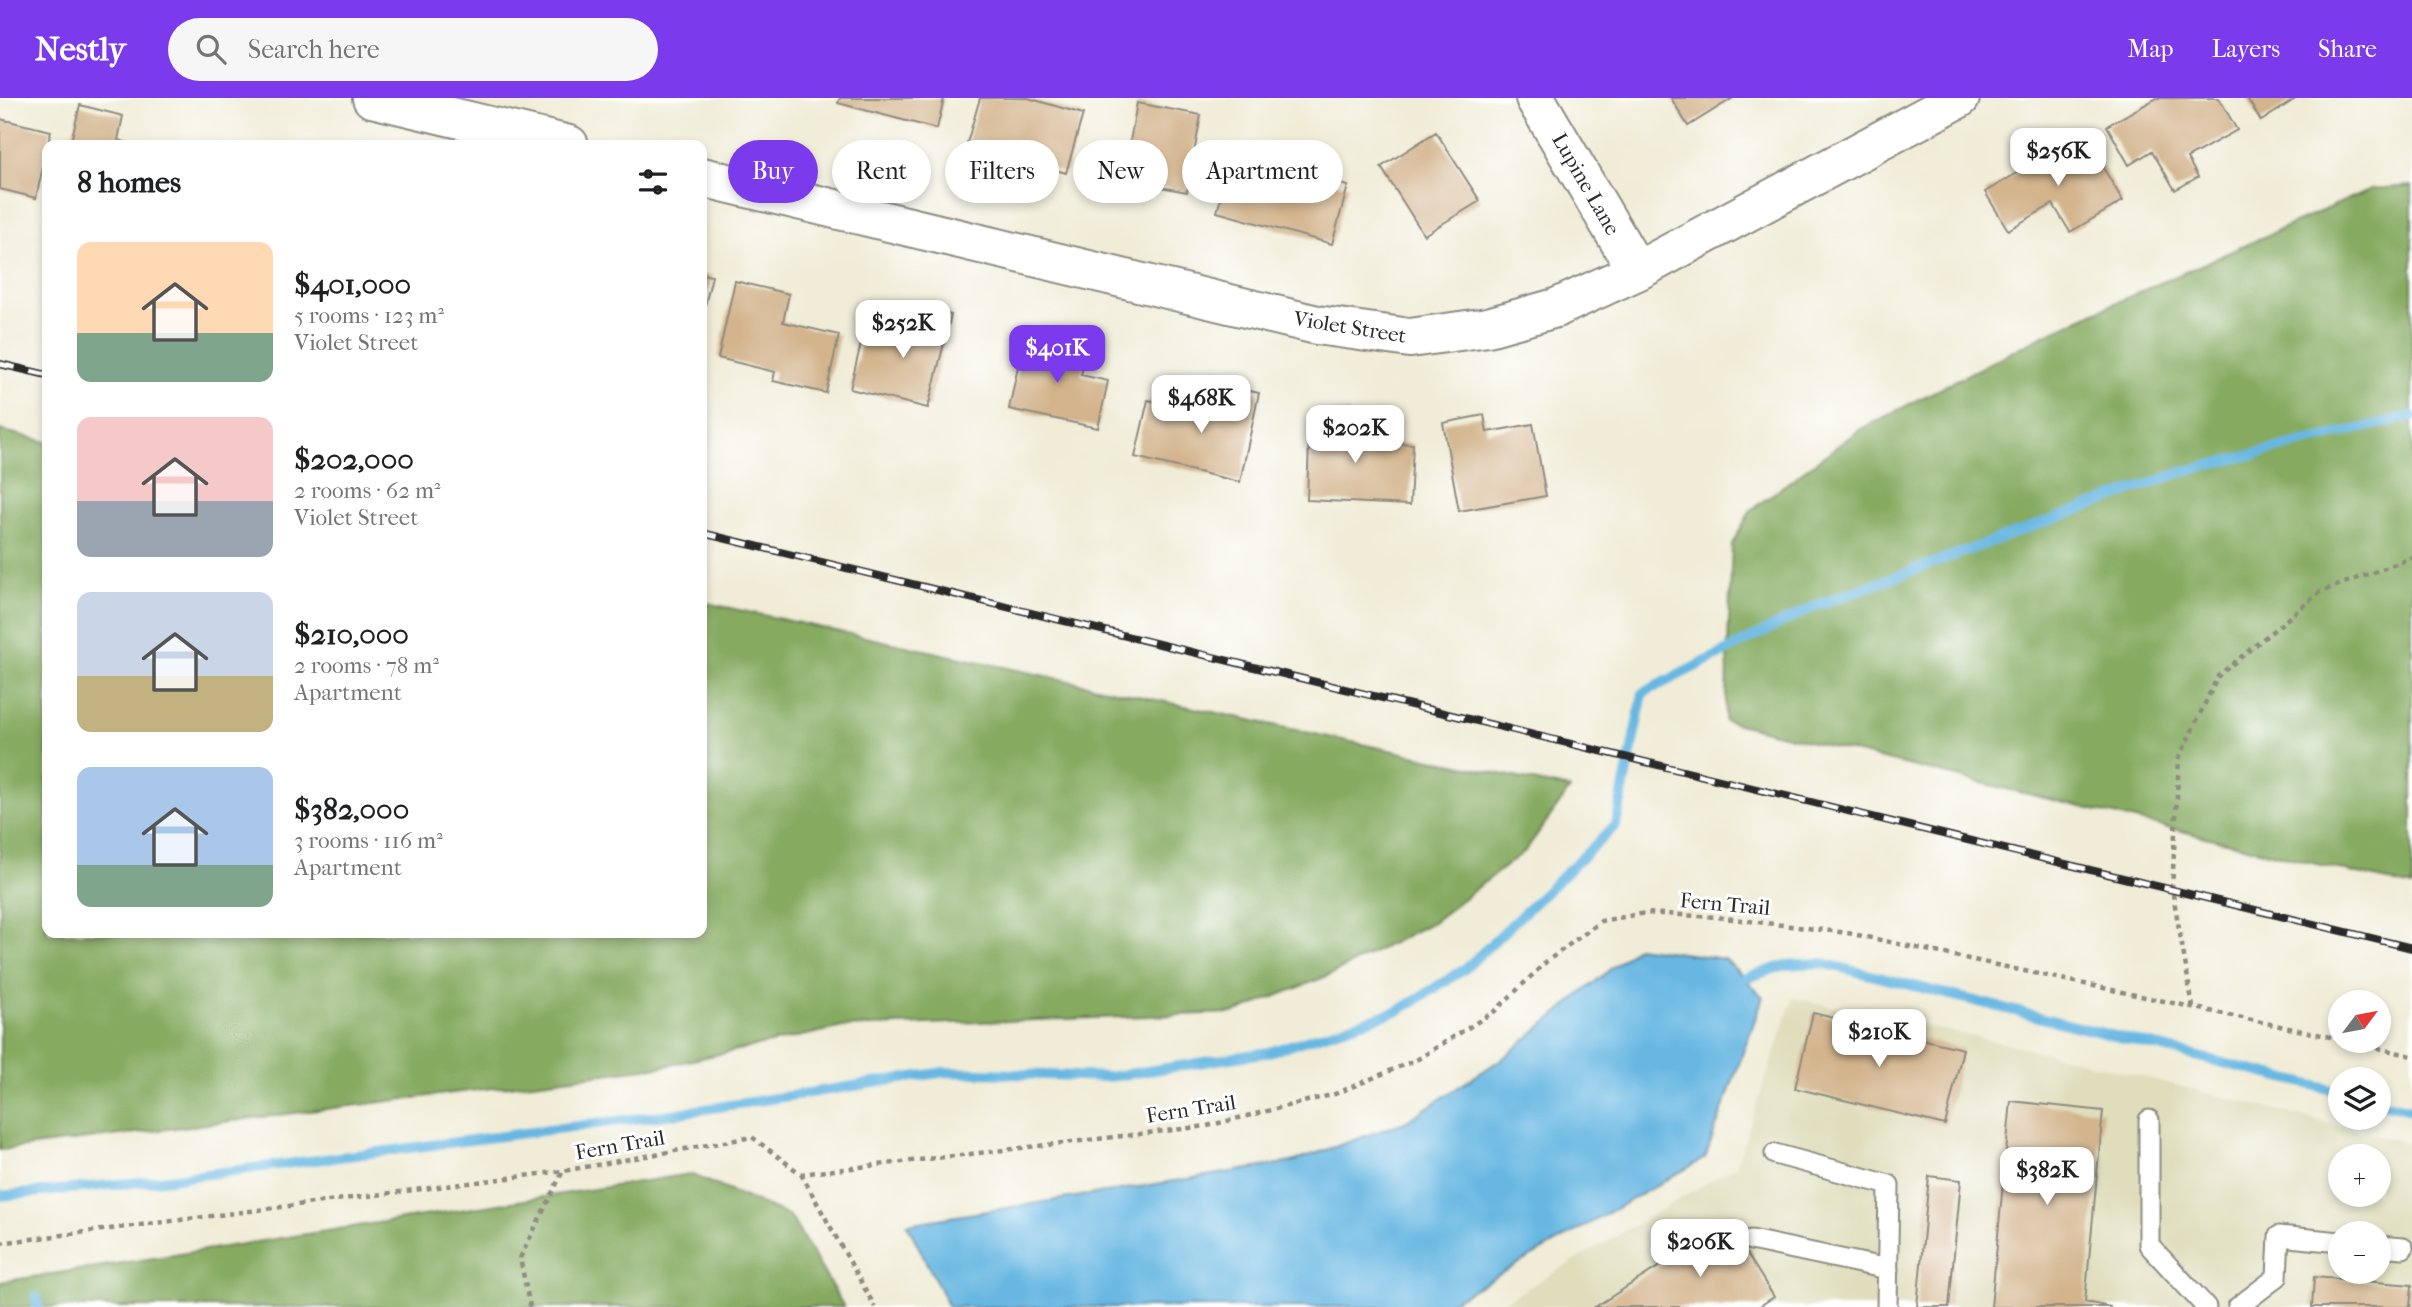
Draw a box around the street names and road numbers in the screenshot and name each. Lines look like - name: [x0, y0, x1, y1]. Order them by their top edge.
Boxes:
- street label: Lupine Lane: [1547, 129, 1625, 239]
- street label: Violet Street: [1291, 306, 1408, 348]
- street label: Fern Trail: [1679, 888, 1771, 920]
- street label: Fern Trail: [1144, 1090, 1238, 1128]
- street label: Fern Trail: [573, 1125, 667, 1165]

